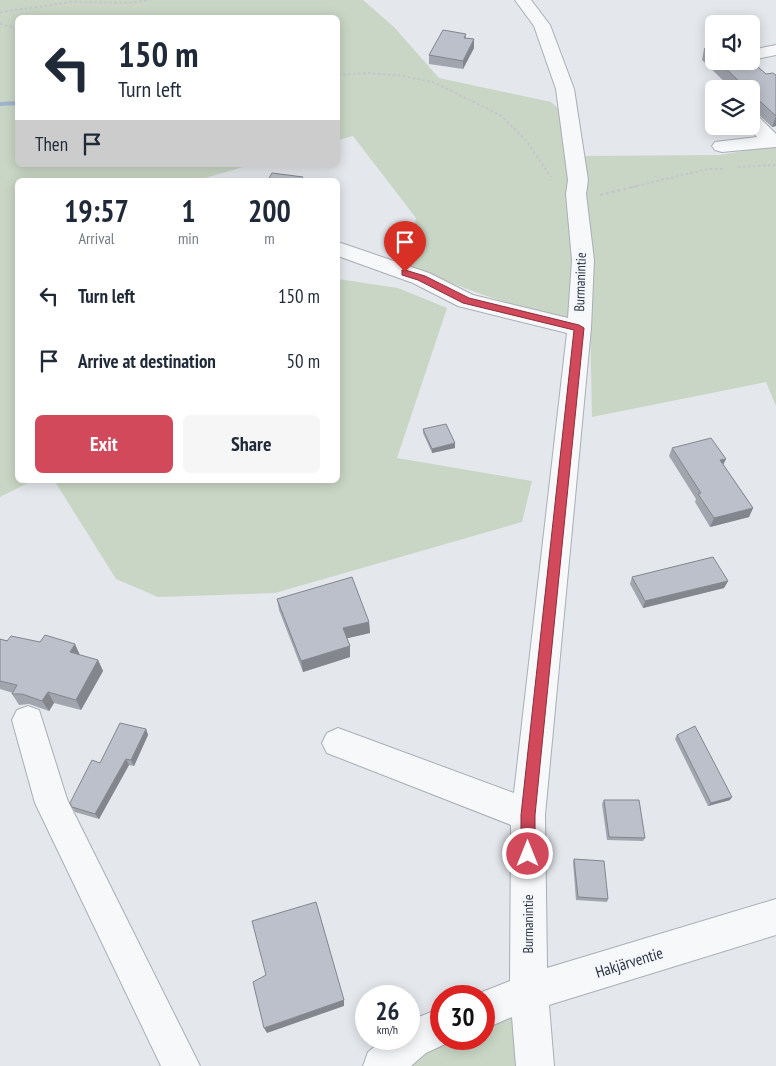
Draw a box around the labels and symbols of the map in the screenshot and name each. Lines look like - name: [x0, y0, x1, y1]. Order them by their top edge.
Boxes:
- pin: [384, 221, 426, 272]
- street label: Burmanintie: [570, 252, 590, 312]
- position arrow: [501, 827, 553, 879]
- street label: Burmanintie: [519, 894, 537, 954]
- street label: Hakjärventie: [593, 942, 665, 982]
- speed limit sign: 30: [430, 985, 495, 1050]

